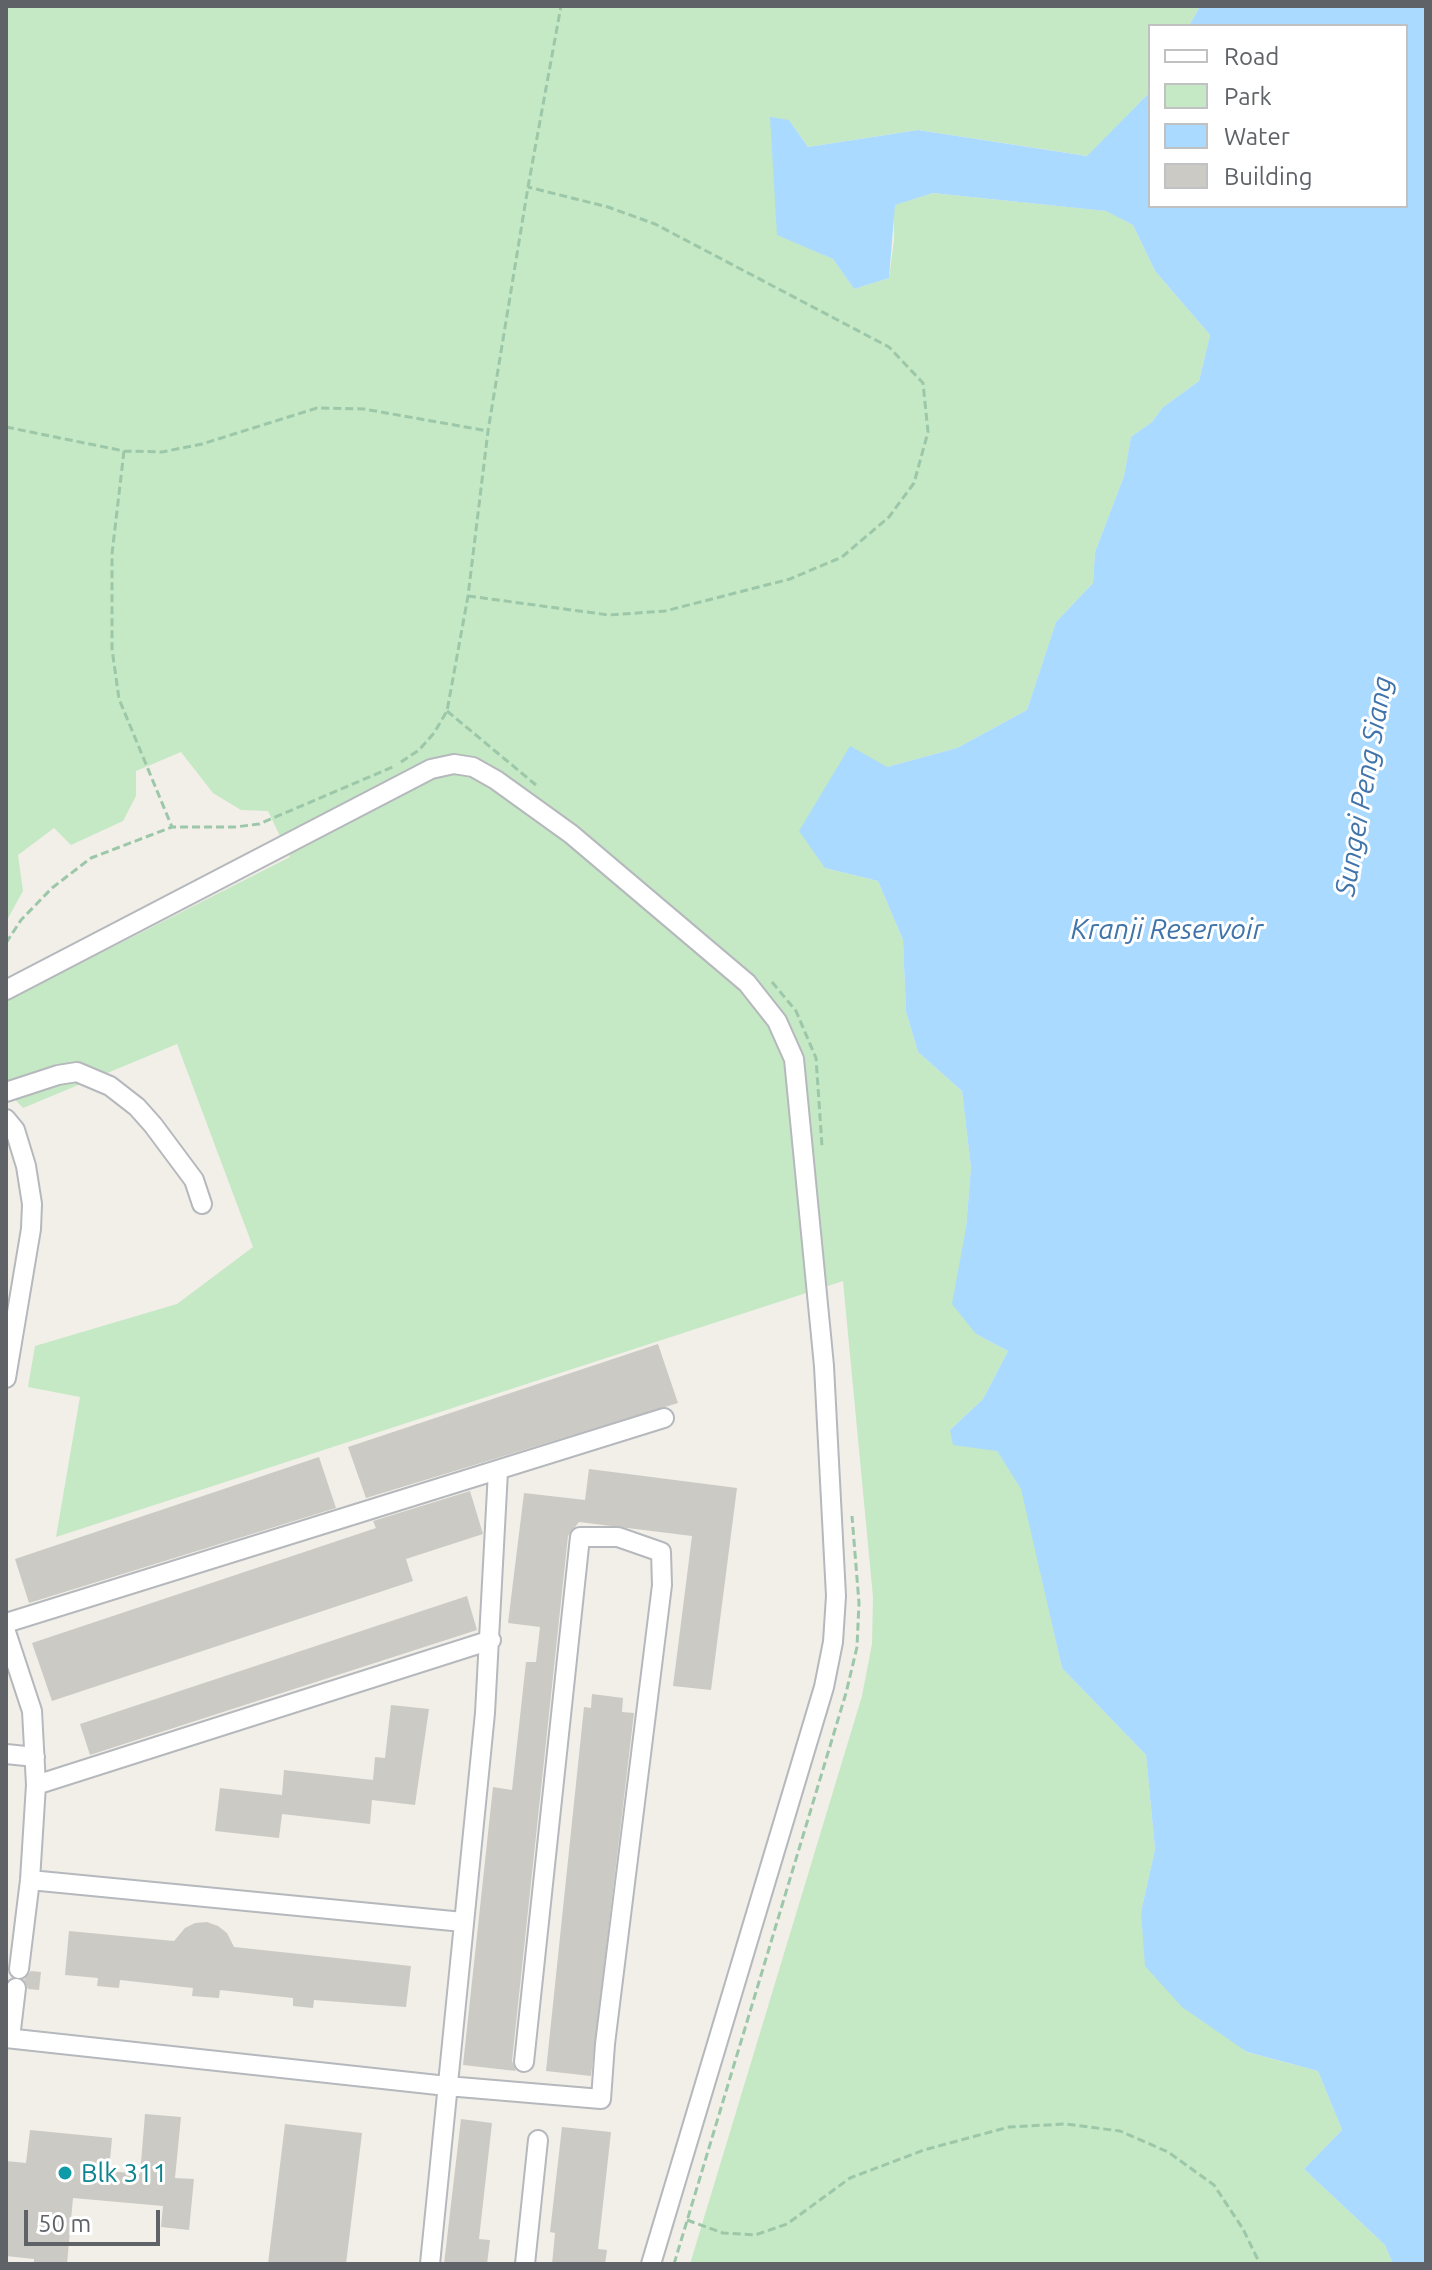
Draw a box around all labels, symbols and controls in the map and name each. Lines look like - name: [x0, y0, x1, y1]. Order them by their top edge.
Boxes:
- legend: [1148, 24, 1408, 208]
- text: Road: [1224, 43, 1279, 70]
- text: Park: [1224, 83, 1272, 110]
- text: Water: [1224, 123, 1290, 150]
- text: Building: [1224, 163, 1312, 190]
- water label: Sungei Peng Siang: [1328, 674, 1400, 898]
- water label: Kranji Reservoir: [1071, 913, 1263, 947]
- place label: Blk 311: [81, 2157, 167, 2189]
- marker: Blk 311: [56, 2164, 74, 2182]
- scale bar: [28, 2194, 164, 2244]
- text: 50 m: [38, 2210, 91, 2237]

